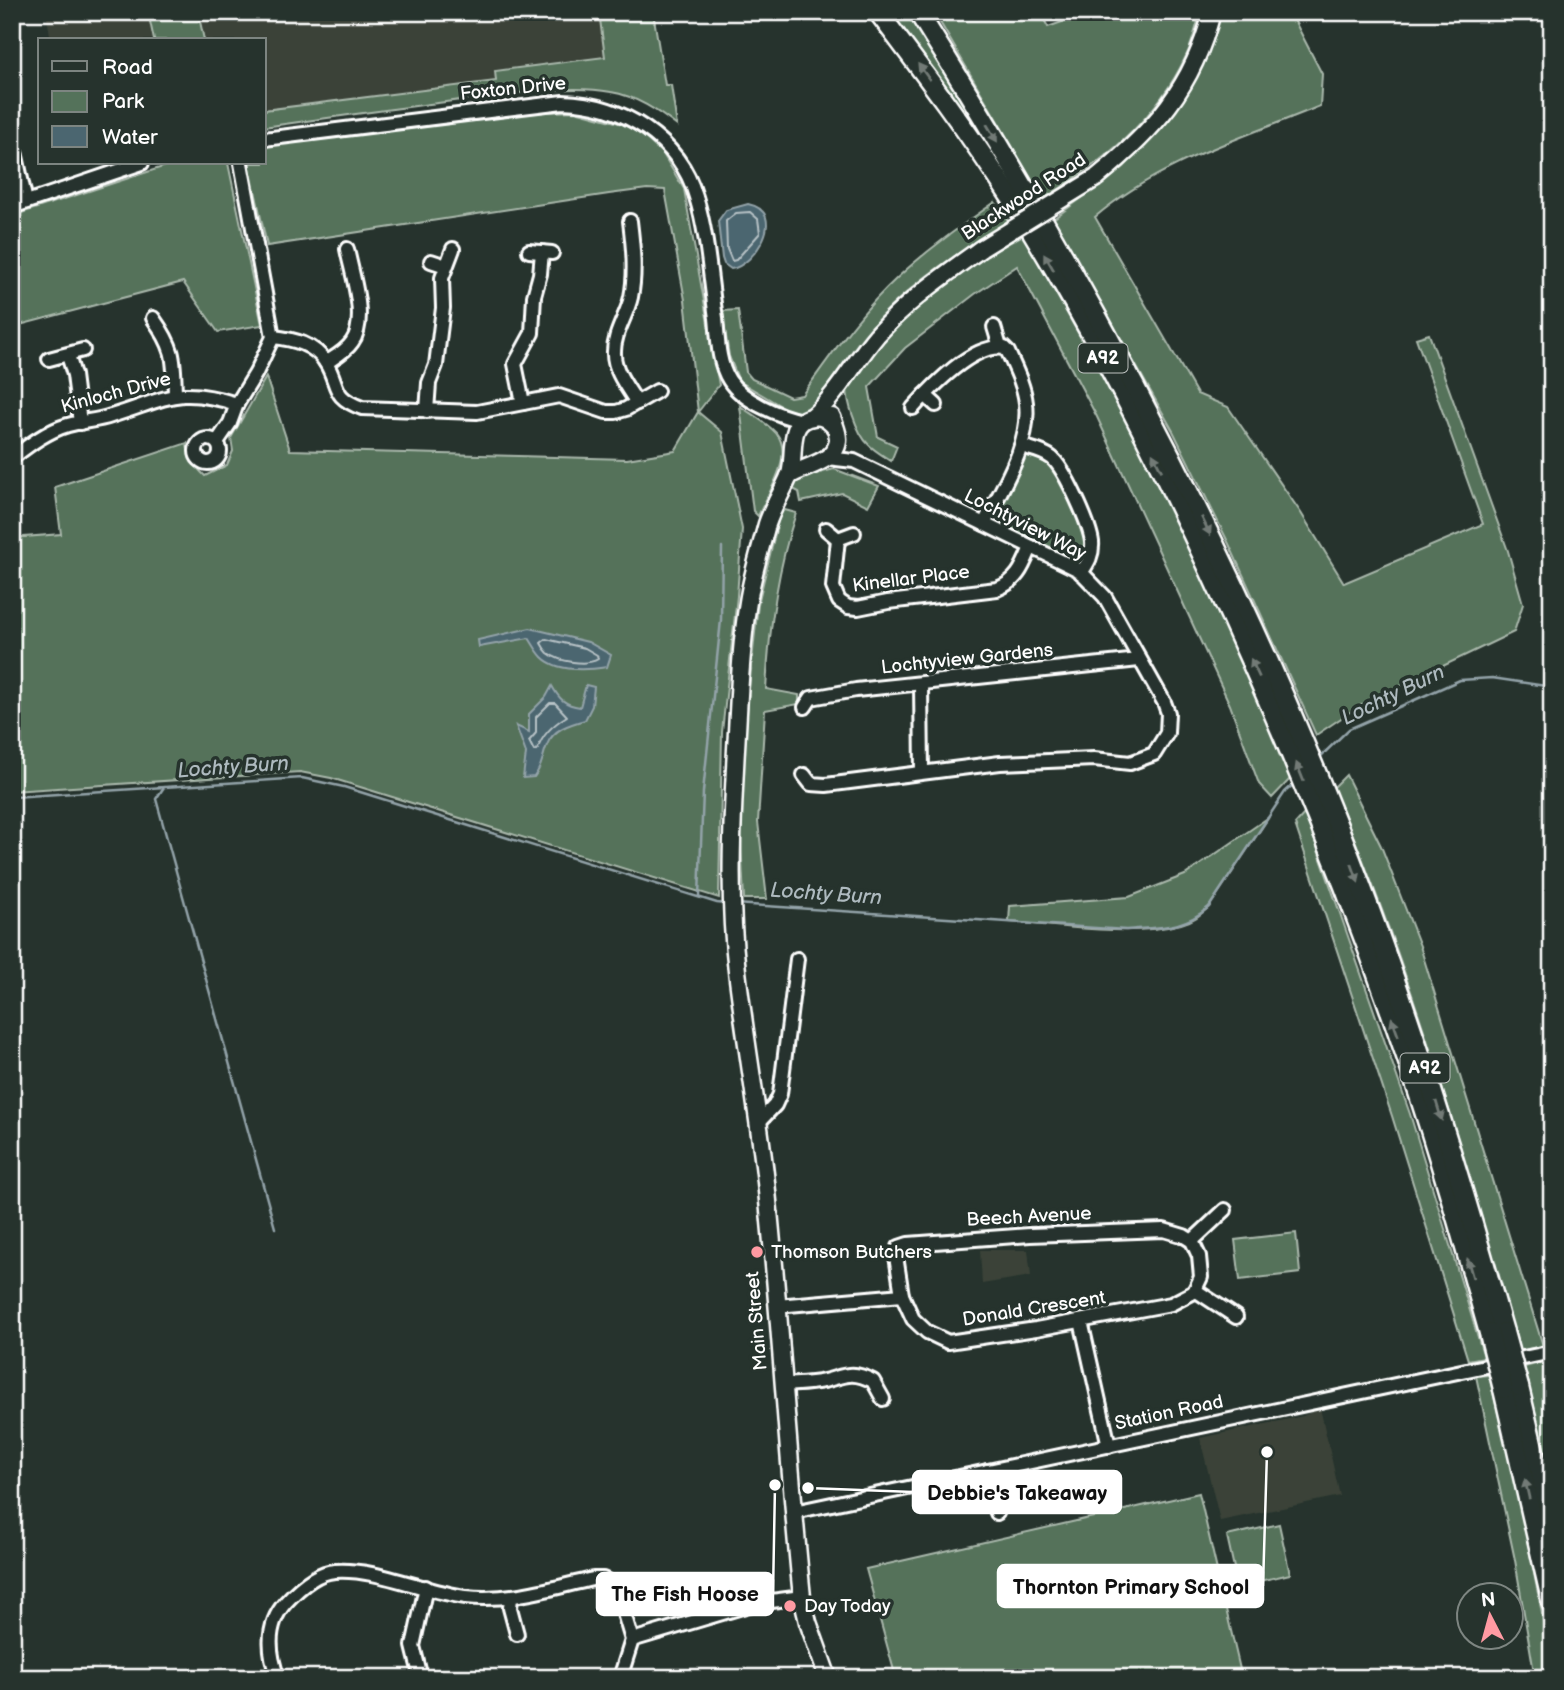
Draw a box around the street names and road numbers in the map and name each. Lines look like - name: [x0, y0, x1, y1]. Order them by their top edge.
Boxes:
- street label: Foxton Drive: [459, 72, 567, 106]
- street label: Blackwood Road: [958, 148, 1090, 246]
- road number: A92: [1078, 344, 1128, 372]
- street label: Kinloch Drive: [59, 367, 173, 419]
- street label: Lochtyview Way: [960, 484, 1090, 566]
- street label: Kinellar Place: [851, 560, 971, 598]
- street label: Lochtyview Gardens: [880, 639, 1054, 679]
- road number: A92: [1400, 1054, 1450, 1083]
- street label: Beech Avenue: [966, 1202, 1092, 1232]
- street label: Main Street: [741, 1270, 773, 1371]
- street label: Donald Crescent: [961, 1286, 1107, 1332]
- street label: Station Road: [1113, 1390, 1225, 1436]

